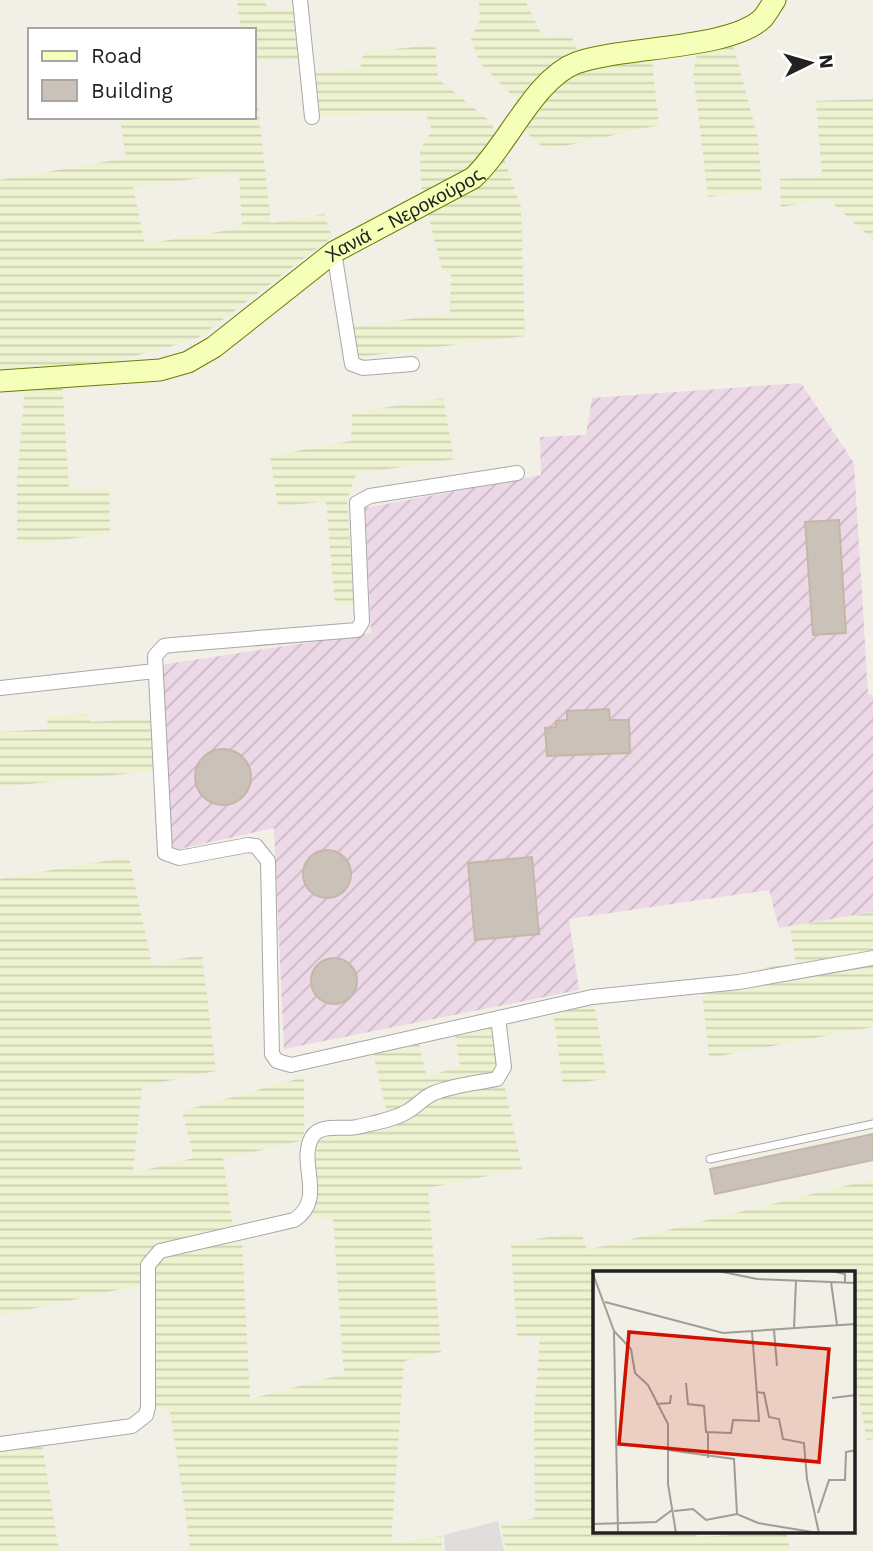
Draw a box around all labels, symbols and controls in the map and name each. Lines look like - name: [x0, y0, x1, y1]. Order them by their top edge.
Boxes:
- legend: [28, 28, 256, 119]
- north arrow: [775, 28, 845, 98]
- text: Road: [91, 43, 142, 68]
- text: N: [814, 54, 839, 70]
- text: Building: [91, 78, 173, 103]
- street label: Χανιά - Νεροκούρος: [321, 163, 488, 267]
- inset map: [593, 1271, 856, 1534]

